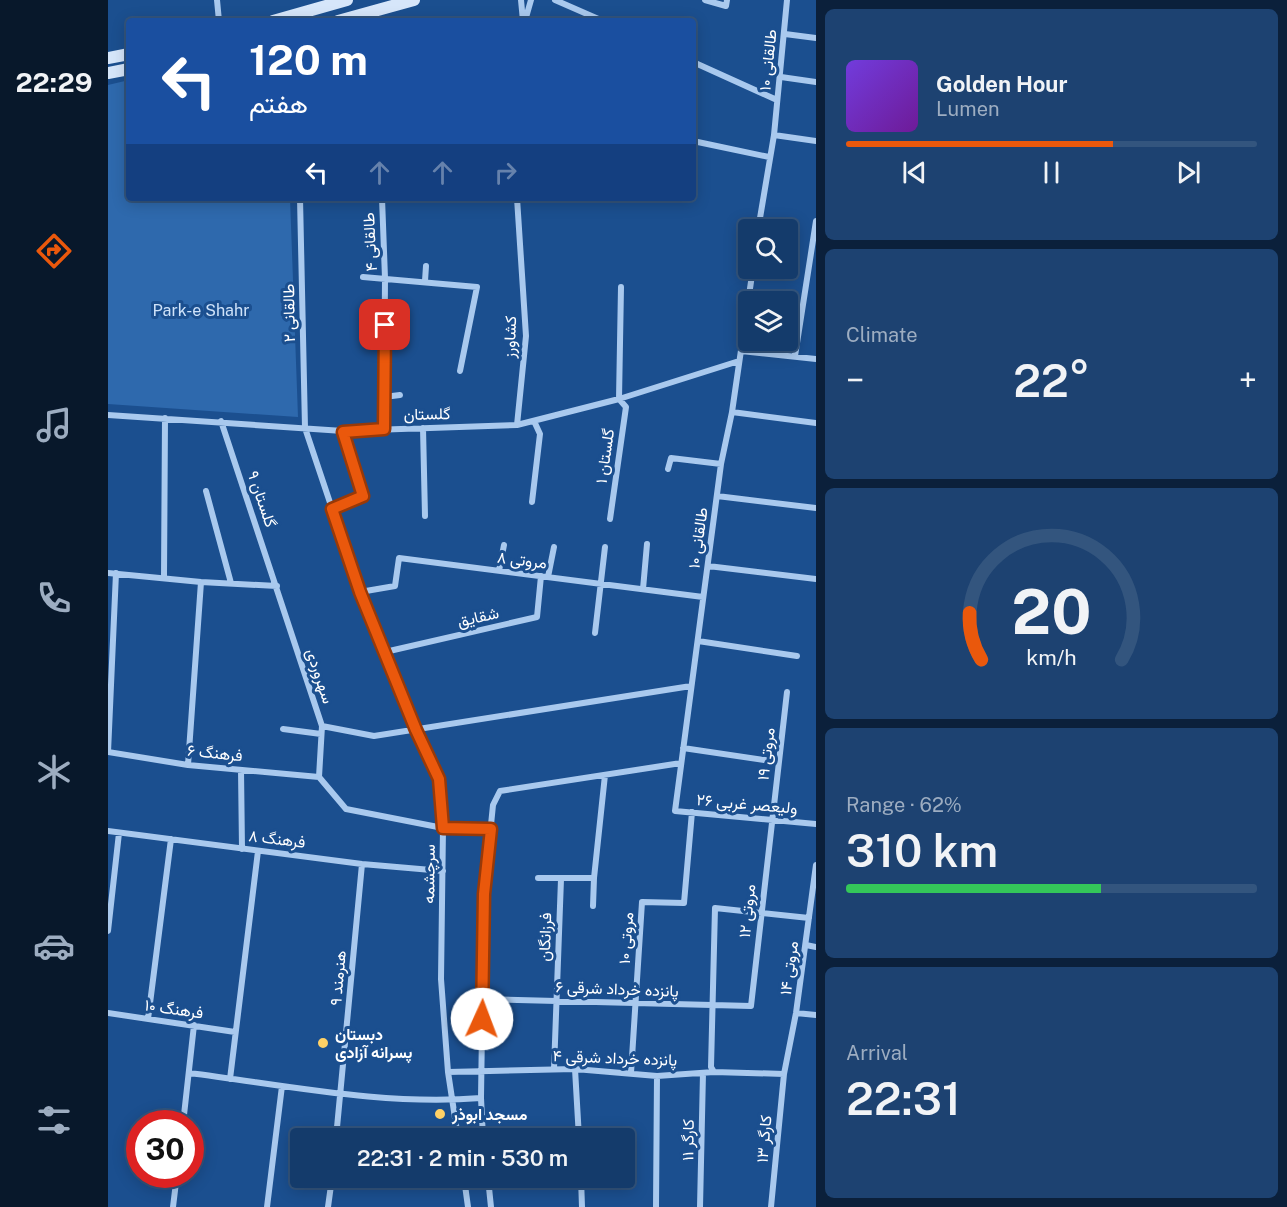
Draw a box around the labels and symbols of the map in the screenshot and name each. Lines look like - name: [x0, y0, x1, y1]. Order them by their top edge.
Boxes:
- street label: طالقانی ۱۰: [755, 28, 782, 92]
- street label: طالقانی ۴: [359, 212, 382, 272]
- street label: طالقانی ۲: [279, 284, 300, 342]
- pin: [359, 299, 410, 350]
- park label: Park-e Shahr: [153, 301, 249, 320]
- street label: کشاورز: [500, 315, 521, 360]
- street label: گلستان: [403, 404, 451, 424]
- street label: گلستان ۱: [592, 427, 618, 485]
- street label: گلستان ۹: [244, 468, 280, 530]
- street label: طالقانی ۱۰: [684, 506, 713, 570]
- street label: مروتی ۸: [496, 548, 548, 573]
- street label: شقایق: [455, 603, 501, 632]
- street label: سهروردی: [301, 646, 338, 706]
- street label: مروتی ۱۹: [753, 726, 780, 782]
- street label: فرهنگ ۶: [186, 741, 244, 766]
- street label: ولیعصر غربی ۲۶: [696, 790, 798, 819]
- street label: فرهنگ ۸: [247, 826, 307, 853]
- street label: سرچشمه: [419, 844, 441, 904]
- street label: مروتی ۱۲: [735, 883, 760, 939]
- street label: مروتی ۱۰: [615, 911, 638, 965]
- street label: فرزانگان: [535, 912, 556, 962]
- street label: مروتی ۱۴: [776, 940, 803, 996]
- street label: هنرمند ۹: [326, 950, 351, 1007]
- street label: پانزده خرداد شرقی ۶: [555, 977, 679, 1003]
- position arrow: [450, 987, 514, 1051]
- street label: فرهنگ ۱۰: [143, 995, 205, 1024]
- place label: دبستان پسرانه آزادی: [335, 1025, 412, 1064]
- marker: دبستان پسرانه آزادی: [316, 1036, 330, 1050]
- street label: پانزده خرداد شرقی ۴: [552, 1046, 678, 1072]
- place label: مسجد ابوذر: [451, 1105, 528, 1125]
- marker: مسجد ابوذر: [433, 1107, 447, 1121]
- speed limit sign: 30: [126, 1110, 204, 1188]
- street label: کارگر ۱۳: [752, 1114, 777, 1164]
- street label: کارگر ۱۱: [678, 1119, 699, 1161]

